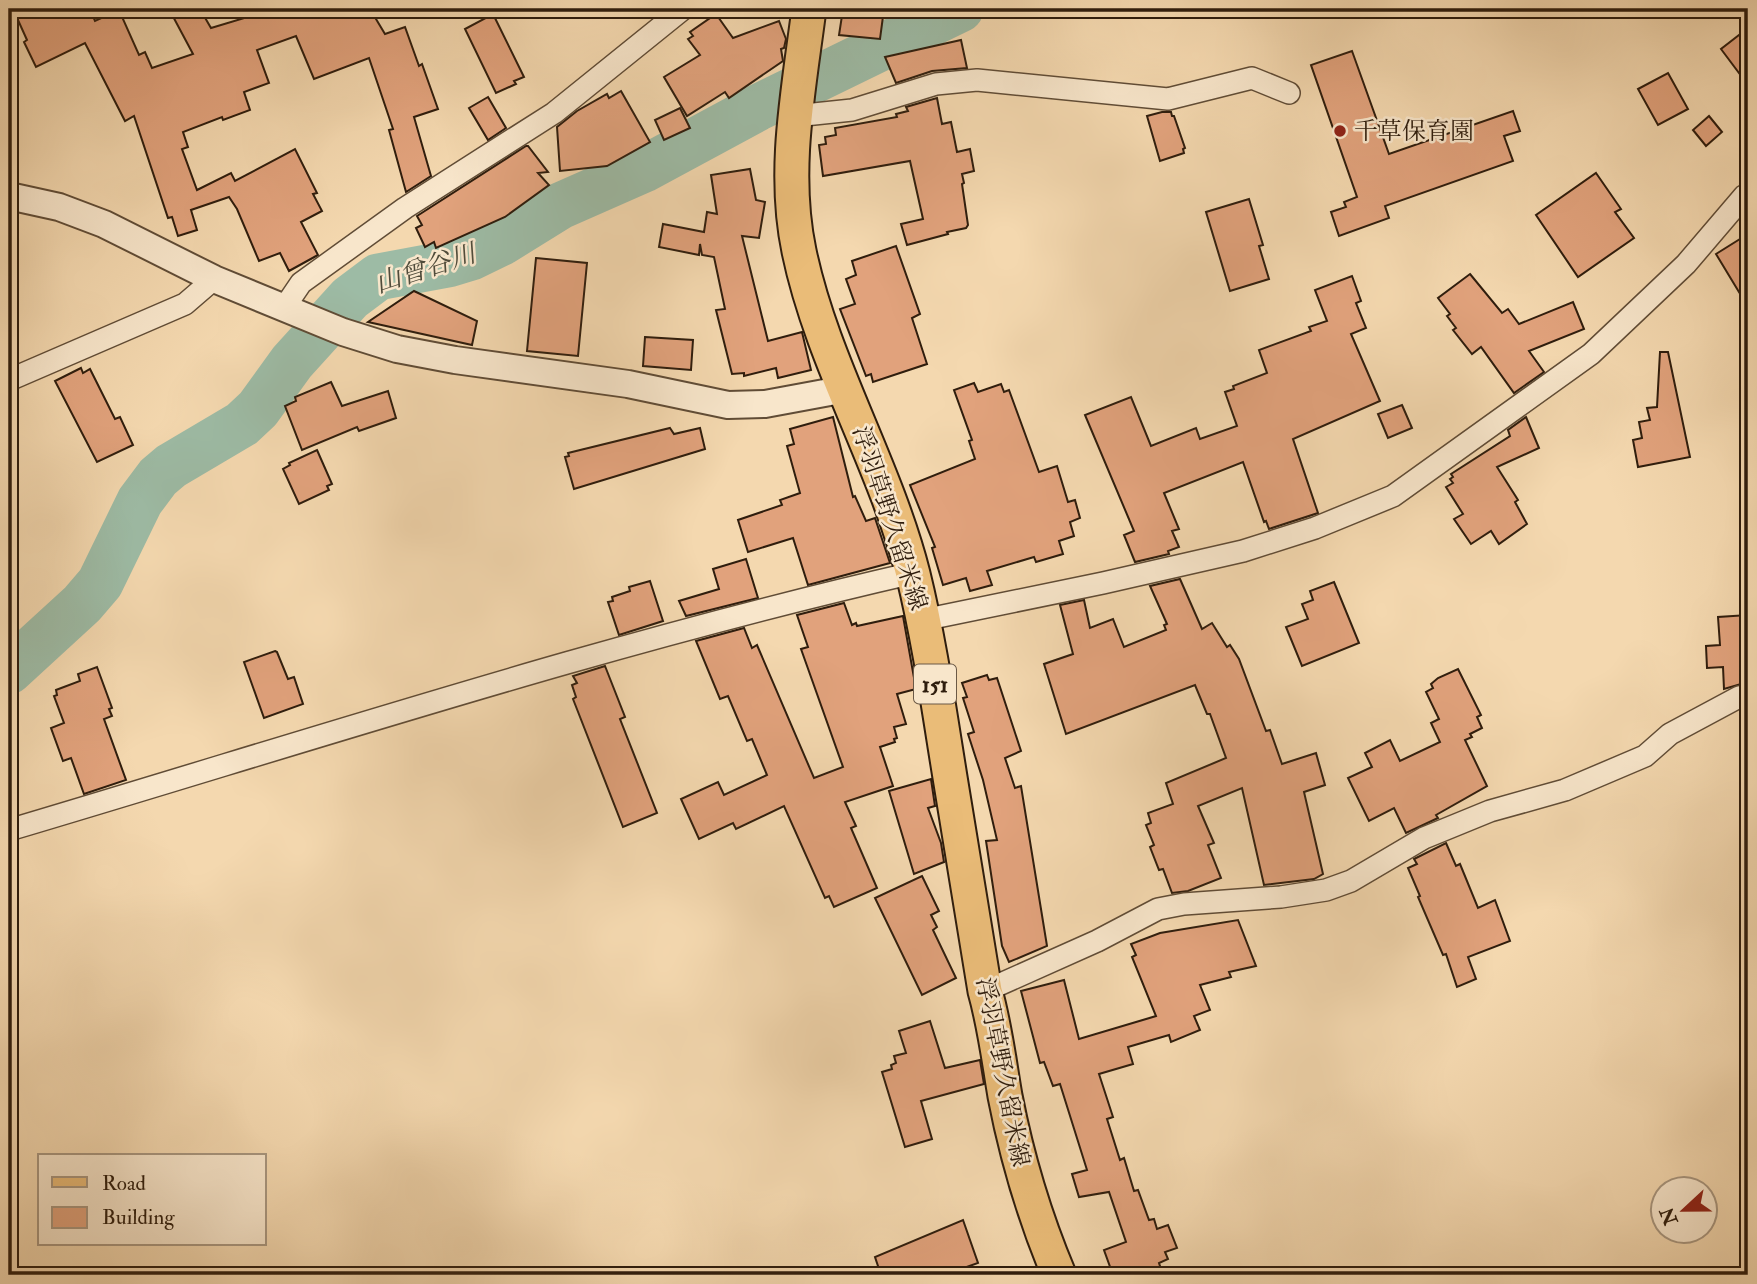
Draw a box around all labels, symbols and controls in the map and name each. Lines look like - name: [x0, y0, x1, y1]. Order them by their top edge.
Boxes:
- place label: 千草保育園: [1354, 116, 1474, 147]
- marker: 千草保育園: [1332, 123, 1348, 139]
- water label: 山曾谷川: [371, 237, 483, 300]
- street label: 浮羽草野久留米線: [845, 422, 934, 614]
- road number: 151: [914, 664, 956, 704]
- street label: 浮羽草野久留米線: [969, 975, 1036, 1169]
- legend: [38, 1154, 266, 1246]
- text: Road: [102, 1170, 147, 1197]
- north arrow: [1648, 1176, 1718, 1246]
- text: N: [1654, 1203, 1684, 1229]
- text: Building: [102, 1204, 175, 1231]

